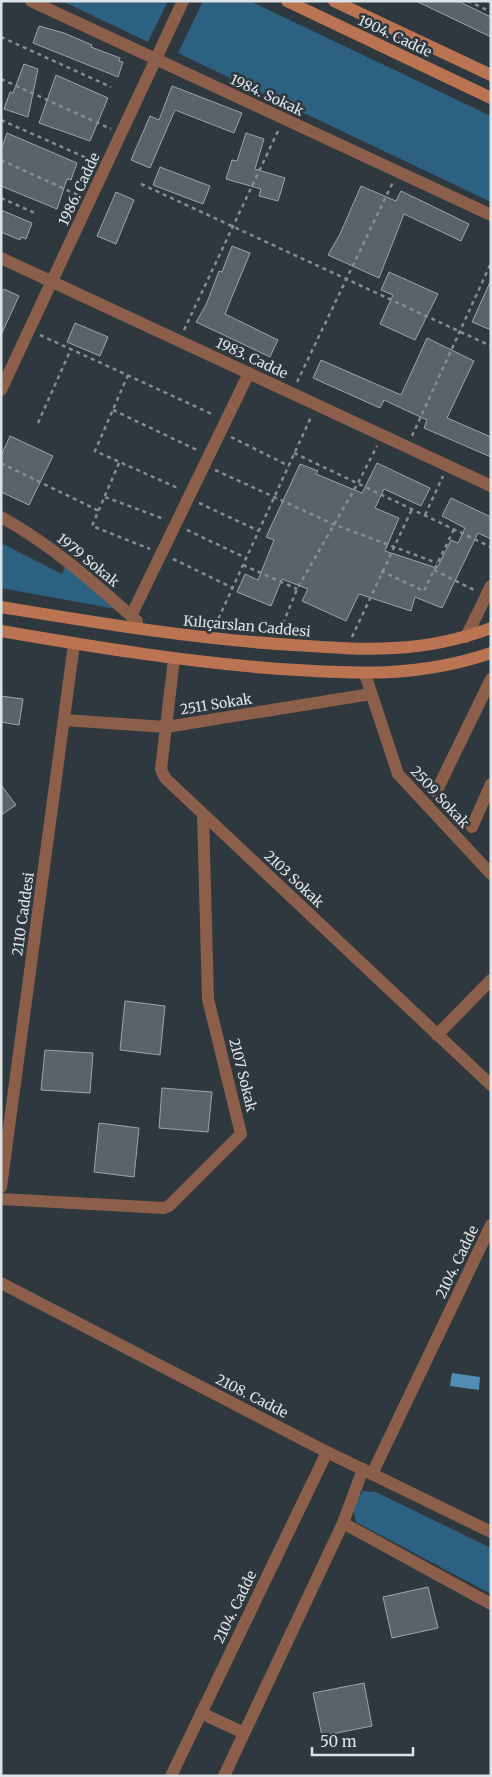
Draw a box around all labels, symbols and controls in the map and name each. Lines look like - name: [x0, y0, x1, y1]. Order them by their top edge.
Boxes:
- street label: 1904. Cadde: [355, 11, 435, 61]
- street label: 1984. Sokak: [227, 70, 307, 120]
- street label: 1986. Cadde: [54, 150, 104, 228]
- street label: 1983. Cadde: [213, 333, 291, 383]
- street label: 1979 Sokak: [53, 529, 123, 591]
- street label: Kılıçarslan Caddesi: [183, 611, 312, 641]
- street label: 2511 Sokak: [179, 689, 253, 719]
- street label: 2509 Sokak: [407, 762, 473, 832]
- street label: 2103 Sokak: [260, 847, 328, 911]
- street label: 2110 Caddesi: [8, 871, 38, 957]
- street label: 2107 Sokak: [225, 1036, 261, 1114]
- street label: 2104. Cadde: [432, 1223, 482, 1301]
- street label: 2108. Cadde: [213, 1370, 291, 1422]
- street label: 2104. Cadde: [210, 1568, 260, 1646]
- scale bar: [312, 1724, 413, 1756]
- text: 50 m: [320, 1732, 357, 1751]

